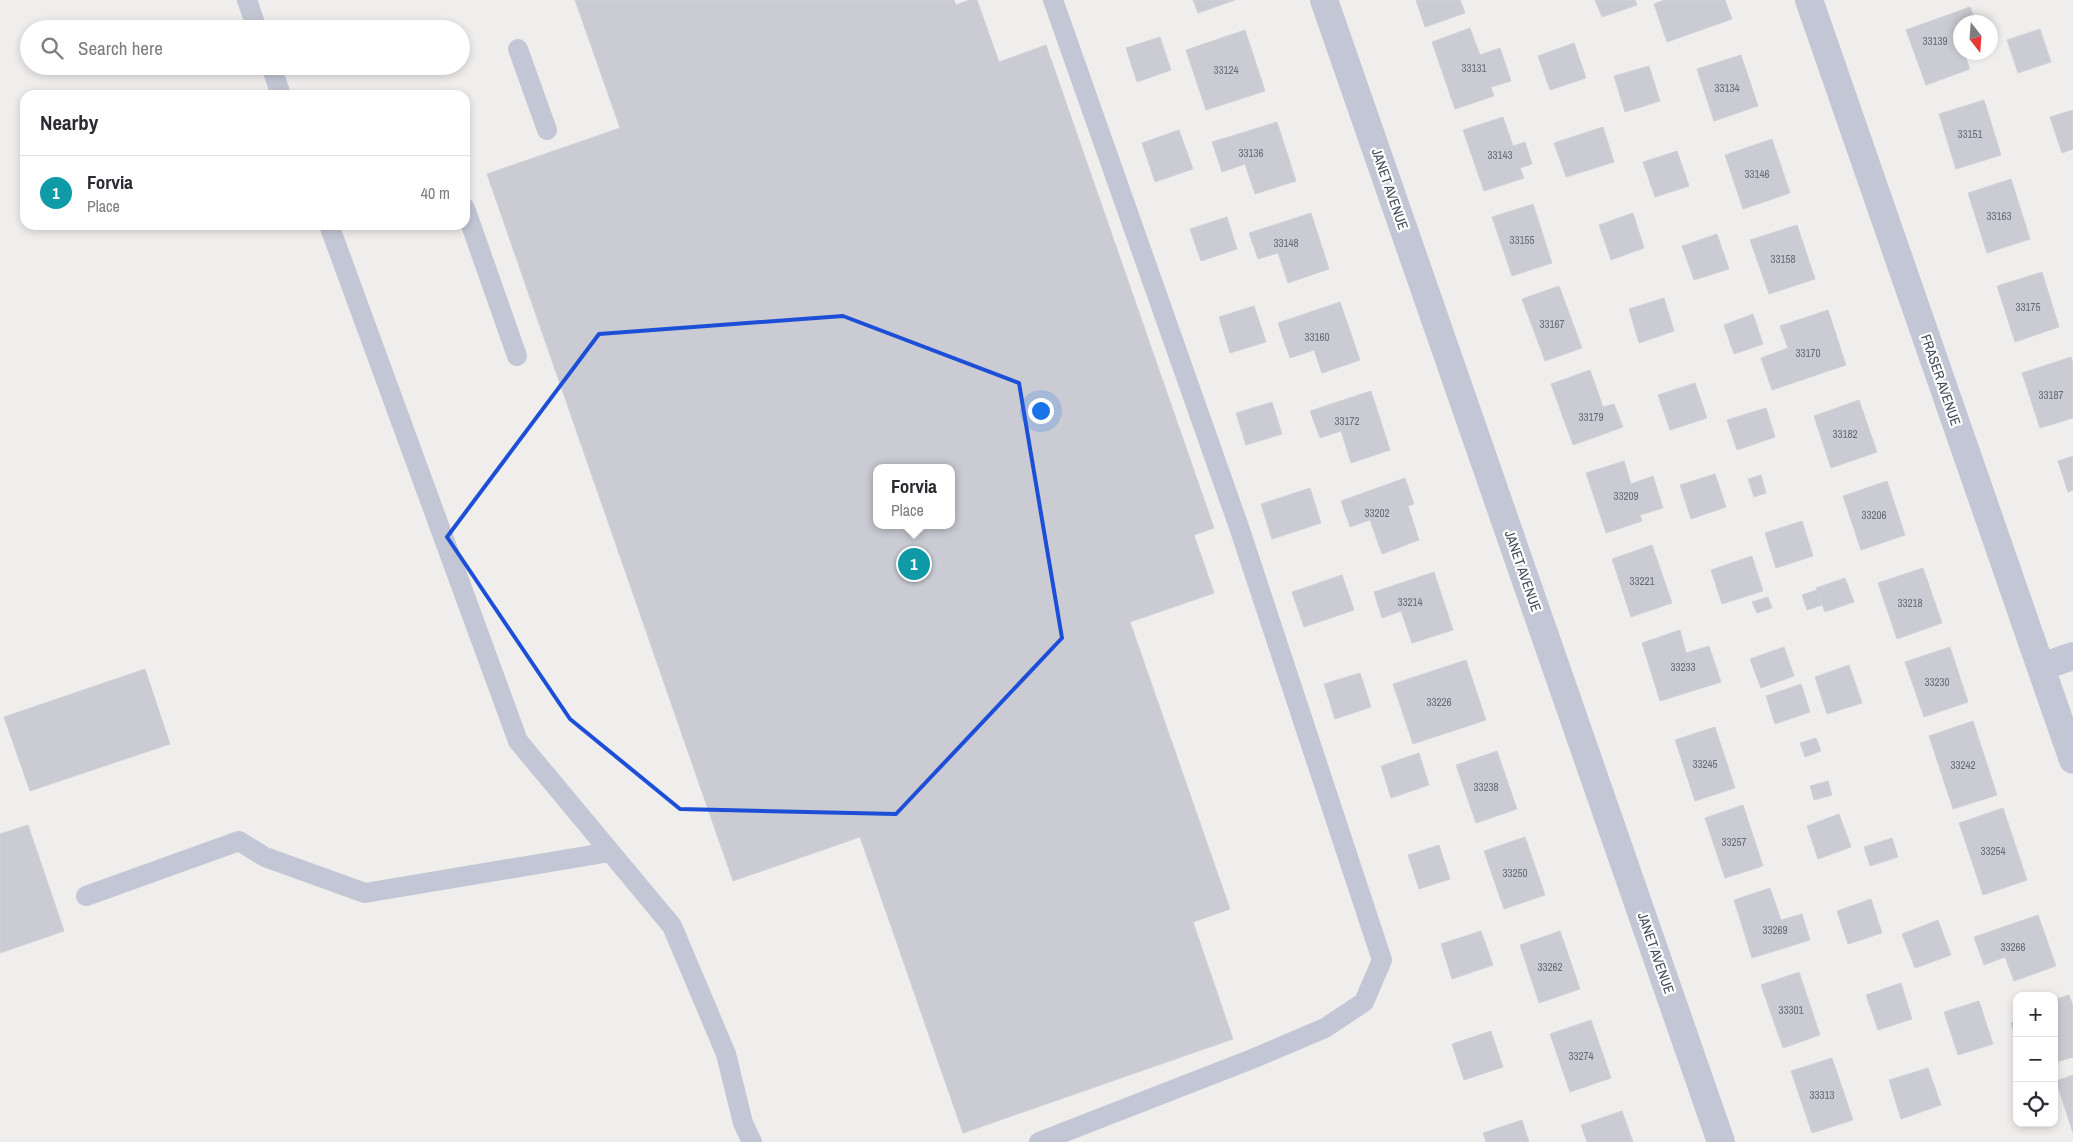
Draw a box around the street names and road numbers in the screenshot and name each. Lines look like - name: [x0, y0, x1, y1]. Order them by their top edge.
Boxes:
- street label: JANET AVENUE: [1368, 146, 1412, 232]
- street label: FRASER AVENUE: [1917, 332, 1965, 428]
- street label: JANET AVENUE: [1501, 528, 1545, 614]
- street label: JANET AVENUE: [1634, 910, 1678, 996]

